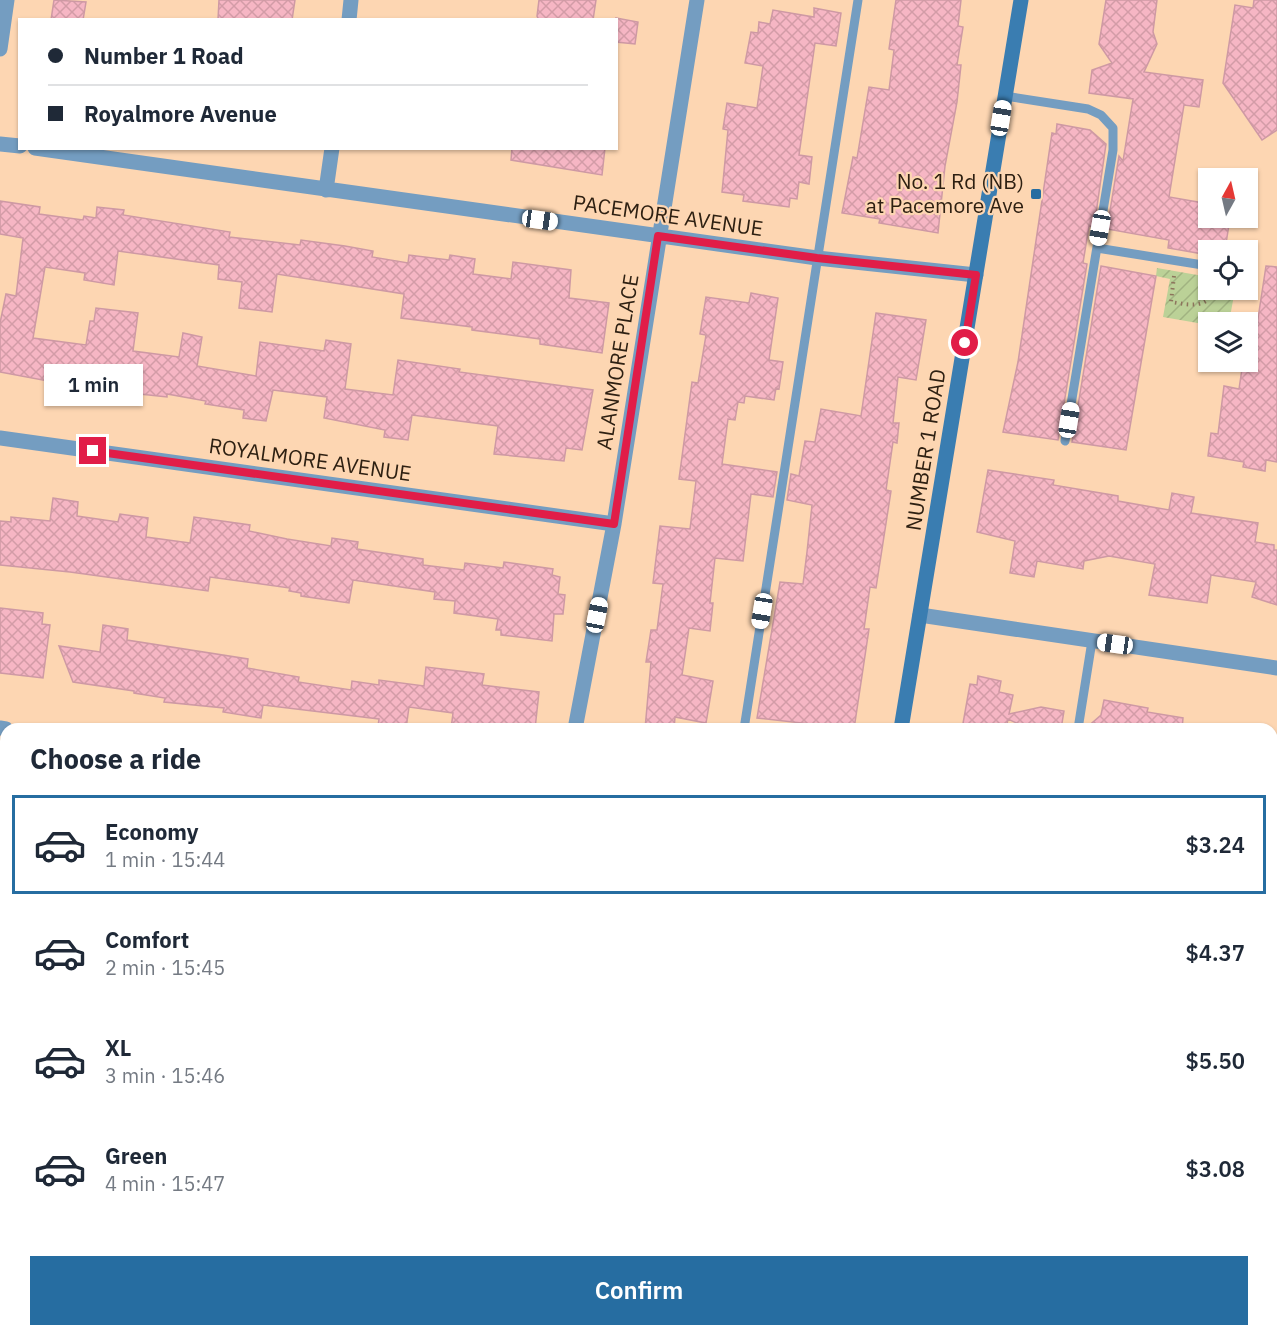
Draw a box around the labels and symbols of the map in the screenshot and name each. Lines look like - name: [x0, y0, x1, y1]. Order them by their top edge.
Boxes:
- car: [989, 99, 1013, 137]
- place label: No. 1 Rd (NB) at Pacemore Ave: [866, 167, 1024, 219]
- north arrow: [1198, 168, 1258, 228]
- marker: No. 1 Rd (NB) at Pacemore Ave: [1029, 187, 1043, 201]
- street label: PACEMORE AVENUE: [571, 188, 765, 242]
- car: [521, 209, 559, 231]
- car: [1088, 209, 1112, 247]
- street label: ALANMORE PLACE: [589, 272, 645, 452]
- route start: [951, 329, 978, 356]
- callout: 1 min: [44, 364, 142, 406]
- street label: NUMBER 1 ROAD: [898, 367, 952, 533]
- car: [1057, 401, 1081, 439]
- street label: ROYALMORE AVENUE: [207, 431, 413, 487]
- route end: [79, 437, 106, 464]
- car: [750, 592, 774, 630]
- car: [585, 596, 609, 634]
- car: [1096, 633, 1134, 655]

